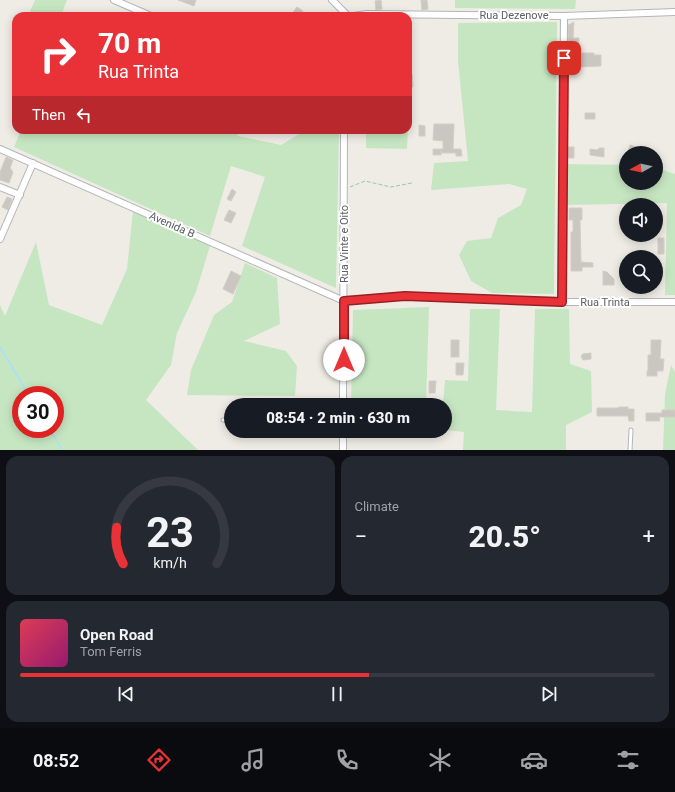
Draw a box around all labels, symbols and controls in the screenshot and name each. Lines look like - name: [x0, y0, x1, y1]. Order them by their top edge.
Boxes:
- street label: Rua Dezenove: [479, 9, 549, 22]
- text: 70 m: [98, 27, 161, 60]
- icon: right: [32, 28, 84, 80]
- pin: [547, 41, 581, 75]
- icon: arrive: [553, 47, 575, 69]
- text: Rua Trinta: [98, 61, 179, 82]
- icon: left: [73, 104, 95, 126]
- text: Then: [32, 106, 65, 124]
- north arrow: [619, 146, 663, 190]
- map controls: [619, 146, 663, 294]
- button: sound: [619, 198, 663, 242]
- street label: Rua Vinte e Oito: [338, 205, 351, 283]
- street label: Avenida B: [147, 209, 197, 241]
- button: search: [619, 250, 663, 294]
- street label: Rua Trinta: [580, 296, 630, 309]
- position arrow: [323, 339, 365, 381]
- speed limit sign: 30: [12, 386, 64, 438]
- text: 08:54 · 2 min · 630 m: [266, 409, 410, 427]
- text: Climate: [355, 499, 399, 514]
- text: 23: [146, 507, 194, 556]
- text: 20.5°: [469, 519, 541, 554]
- text: −: [355, 524, 367, 549]
- text: +: [643, 524, 655, 549]
- text: km/h: [153, 554, 187, 570]
- text: Open Road: [80, 626, 154, 644]
- text: Tom Ferris: [80, 644, 142, 659]
- icon: previous: [115, 683, 137, 705]
- icon: pause: [326, 683, 348, 705]
- icon: next: [538, 683, 560, 705]
- icon: directions: [145, 746, 173, 774]
- icon: music: [239, 746, 267, 774]
- icon: phone: [333, 746, 361, 774]
- icon: climate: [426, 746, 454, 774]
- icon: car: [520, 746, 548, 774]
- icon: filters: [614, 746, 642, 774]
- text: 08:52: [33, 750, 79, 771]

